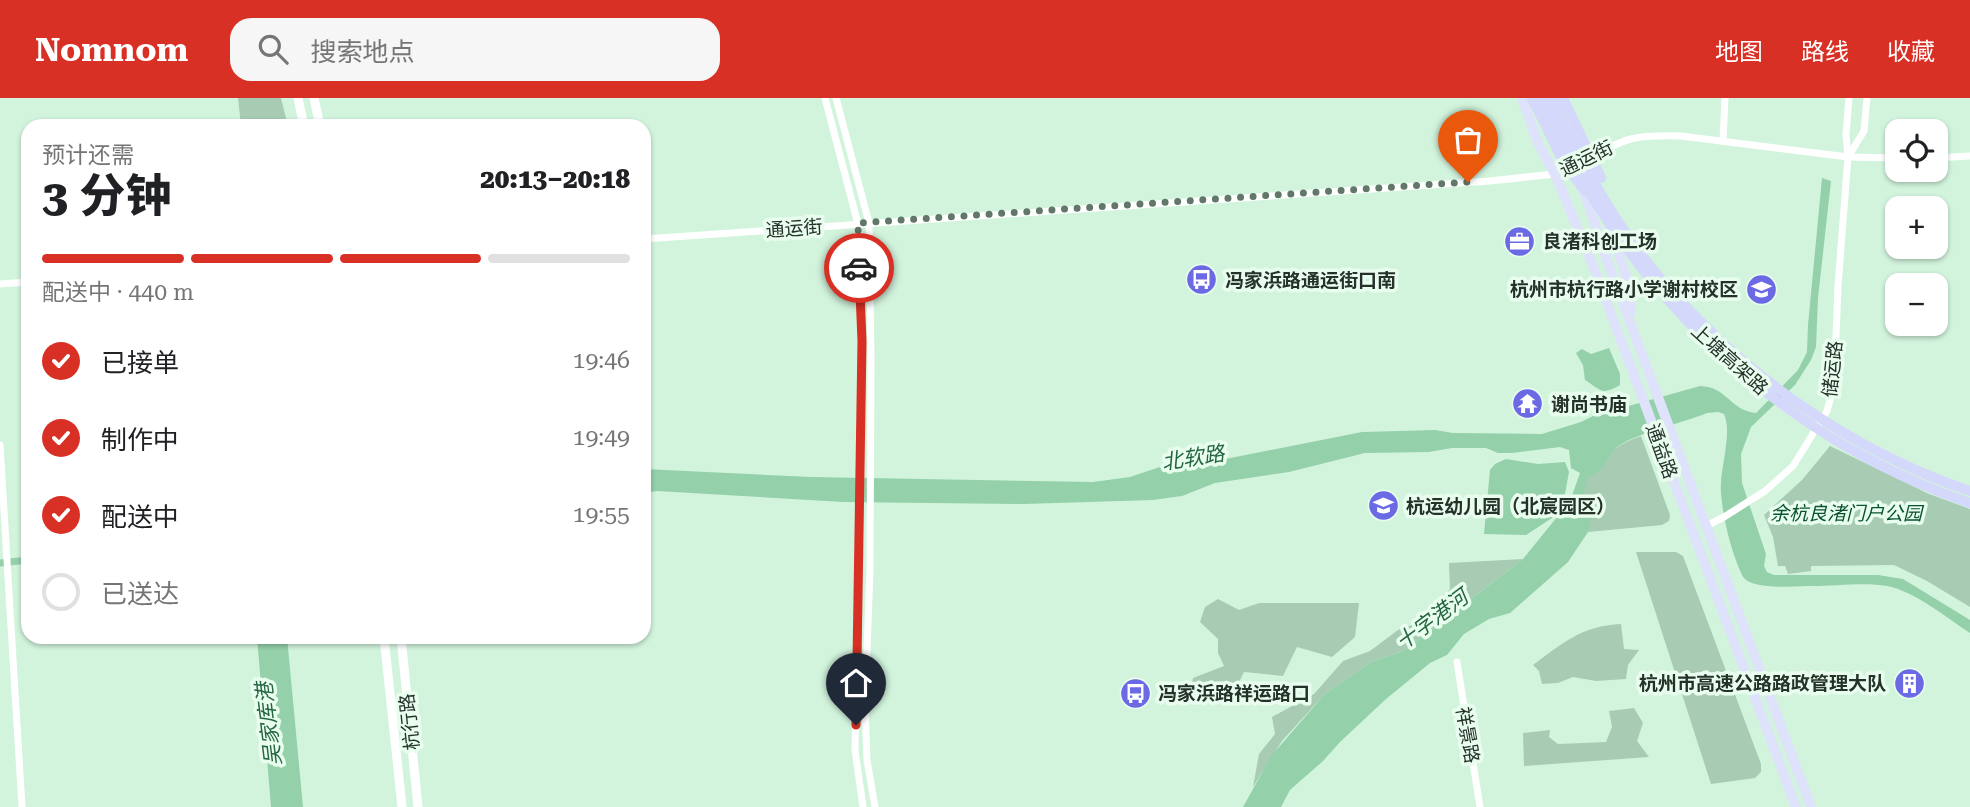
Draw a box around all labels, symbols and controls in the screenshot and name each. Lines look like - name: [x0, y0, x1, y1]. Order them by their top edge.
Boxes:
- search box: [230, 18, 720, 81]
- text: Nomnom: [35, 30, 188, 69]
- icon: search: [254, 30, 292, 68]
- text: 搜索地点: [310, 37, 414, 67]
- text: 地图: [1715, 38, 1763, 66]
- text: 路线: [1801, 38, 1849, 66]
- text: 收藏: [1887, 38, 1935, 66]
- pin: [1438, 110, 1498, 182]
- map controls: [1885, 119, 1948, 336]
- button: locate: [1885, 119, 1948, 182]
- icon: bag: [1449, 121, 1487, 159]
- street label: 通运街: [1556, 136, 1617, 181]
- text: 预计还需: [42, 142, 134, 169]
- text: 20:13–20:18: [480, 164, 630, 194]
- text: 3 分钟: [42, 169, 171, 223]
- button: +: [1885, 196, 1948, 259]
- street label: 通运街: [765, 215, 823, 242]
- office icon: 良渚科创工场: [1503, 224, 1537, 258]
- place label: 良渚科创工场: [1543, 230, 1657, 253]
- courier: [824, 233, 894, 303]
- icon: car: [840, 249, 878, 287]
- bus stop icon: 冯家浜路通运街口南: [1185, 263, 1219, 297]
- place label: 冯家浜路通运街口南: [1225, 269, 1396, 292]
- school or university icon: 杭州市杭行路小学谢村校区: [1744, 272, 1778, 306]
- button: −: [1885, 273, 1948, 336]
- place label: 杭州市杭行路小学谢村校区: [1510, 278, 1738, 301]
- text: 配送中 · 440 m: [42, 279, 194, 306]
- street label: 上塘高架路: [1687, 319, 1773, 400]
- street label: 储运路: [1818, 339, 1847, 399]
- icon: check: [42, 342, 80, 380]
- text: 19:46: [573, 347, 630, 374]
- text: 已接单: [101, 348, 179, 378]
- temple icon: 谢尚书庙: [1511, 387, 1545, 421]
- place label: 谢尚书庙: [1551, 393, 1627, 416]
- icon: check: [42, 419, 80, 457]
- street label: 通益路: [1641, 420, 1682, 482]
- text: 19:49: [573, 424, 630, 451]
- text: 制作中: [101, 425, 179, 455]
- water label: 北软路: [1160, 441, 1228, 475]
- school or university icon: 杭运幼儿园（北宸园区）: [1366, 489, 1400, 523]
- place label: 杭运幼儿园（北宸园区）: [1406, 495, 1615, 518]
- icon: check: [42, 496, 80, 534]
- text: 19:55: [573, 501, 630, 528]
- text: 配送中: [101, 502, 179, 532]
- park label: 余杭良渚门户公园: [1770, 502, 1925, 525]
- text: 已送达: [101, 579, 179, 609]
- water label: 十字港河: [1391, 583, 1476, 655]
- pin: [826, 653, 886, 725]
- icon: home: [837, 664, 875, 702]
- building icon: 杭州市高速公路路政管理大队: [1892, 666, 1926, 700]
- place label: 杭州市高速公路路政管理大队: [1639, 672, 1886, 695]
- bus stop icon: 冯家浜路祥运路口: [1118, 676, 1152, 710]
- water label: 吴家库港: [252, 678, 286, 767]
- place label: 冯家浜路祥运路口: [1158, 682, 1310, 705]
- street label: 杭行路: [395, 692, 424, 752]
- street label: 祥景路: [1451, 705, 1484, 765]

